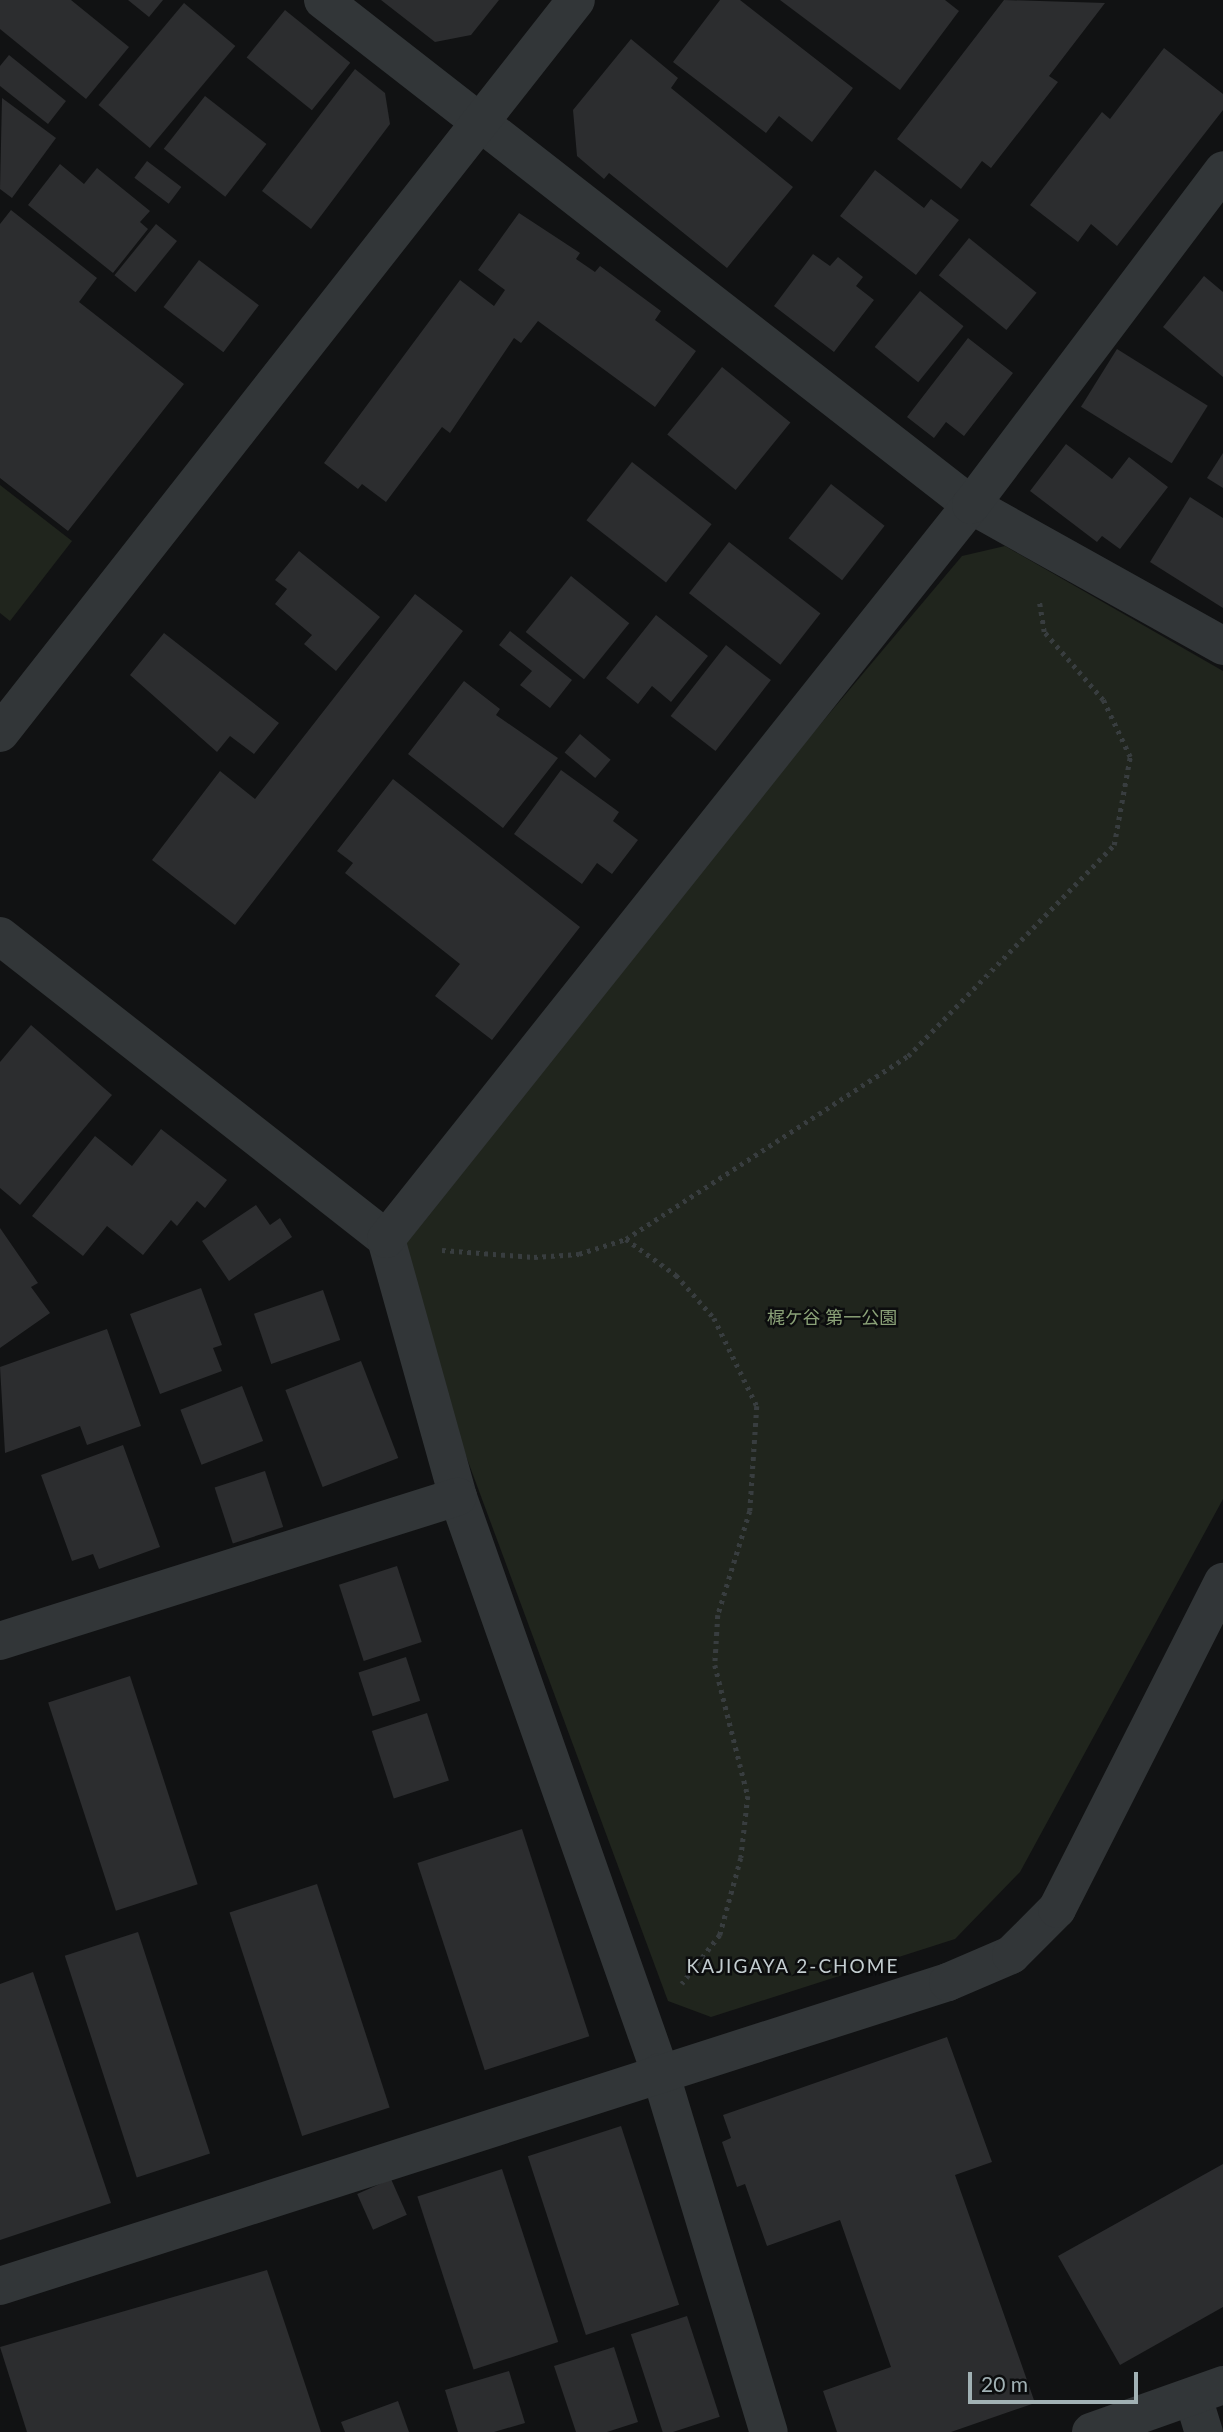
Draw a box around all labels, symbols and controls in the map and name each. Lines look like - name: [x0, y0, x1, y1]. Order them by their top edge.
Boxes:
- park label: 梶ケ谷 第一公園: [767, 1306, 897, 1328]
- district label: KAJIGAYA 2-CHOME: [688, 1955, 898, 1977]
- scale bar: [971, 2358, 1141, 2402]
- text: 20 m: [981, 2371, 1028, 2396]

